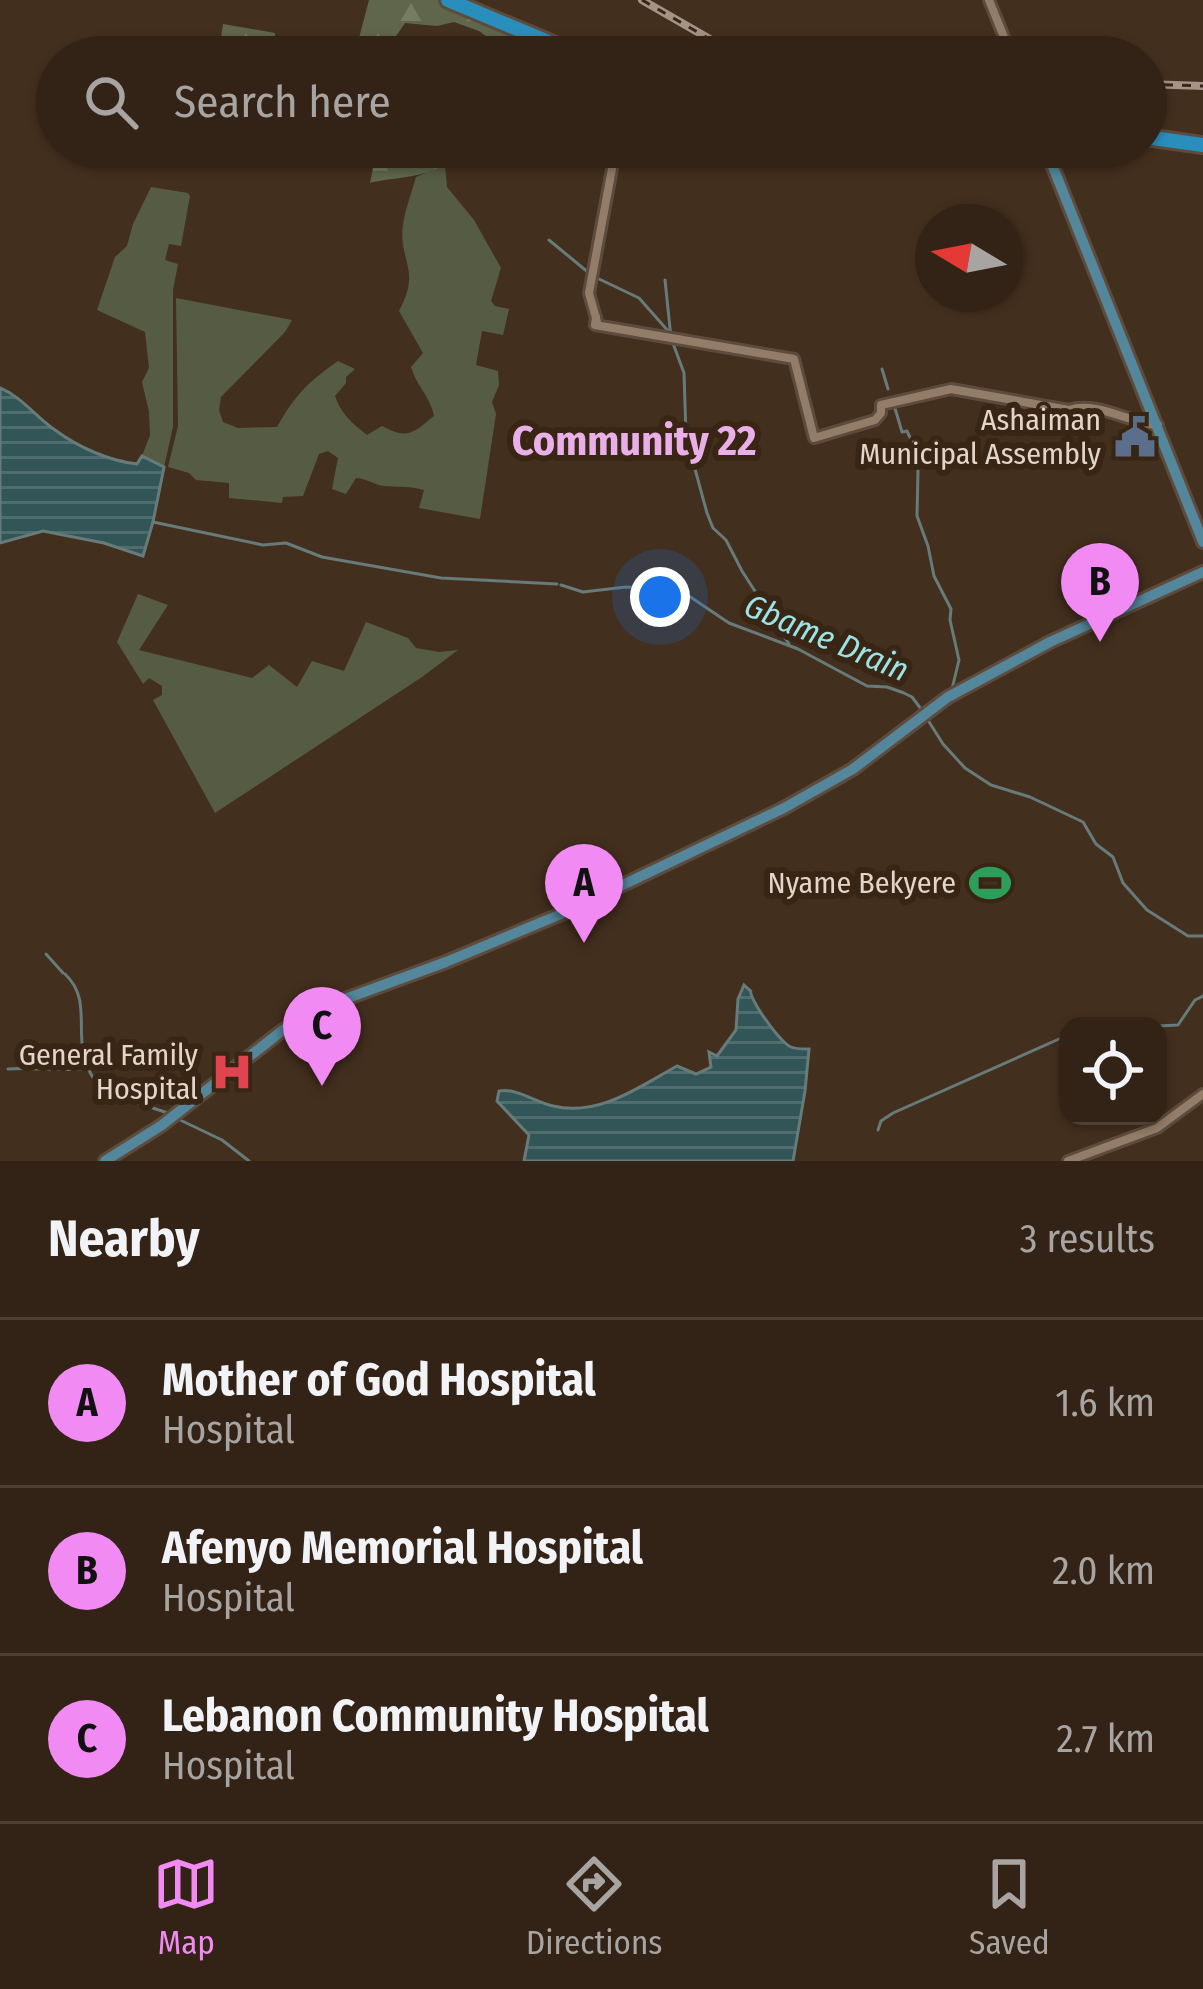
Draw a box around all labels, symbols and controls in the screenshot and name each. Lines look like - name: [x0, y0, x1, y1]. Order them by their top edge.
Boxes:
- search box: [36, 36, 1167, 168]
- icon: search: [78, 69, 144, 135]
- text: Search here: [174, 75, 391, 129]
- north arrow: [915, 204, 1023, 312]
- place label: Ashaiman Municipal Assembly: [859, 402, 1102, 472]
- public building icon: Ashaiman Municipal Assembly: [1112, 414, 1158, 460]
- district label: Community 22: [512, 416, 756, 466]
- pin: B: [1061, 543, 1139, 642]
- your location: [630, 567, 690, 627]
- water label: Gbame Drain: [739, 585, 915, 690]
- pin: A: [545, 844, 623, 943]
- sports icon: Nyame Bekyere: [967, 860, 1013, 906]
- place label: Nyame Bekyere: [767, 865, 956, 901]
- pin: C: [283, 987, 361, 1086]
- map controls: [1059, 1017, 1167, 1125]
- button: locate: [1059, 1017, 1167, 1125]
- place label: General Family Hospital: [19, 1037, 199, 1107]
- hospital icon: General Family Hospital: [209, 1049, 255, 1095]
- text: Nearby: [48, 1208, 200, 1270]
- text: 3 results: [1020, 1216, 1155, 1262]
- text: Mother of God Hospital: [162, 1353, 596, 1407]
- text: A: [76, 1380, 98, 1426]
- text: 1.6 km: [1055, 1380, 1155, 1426]
- text: Hospital: [162, 1407, 295, 1453]
- text: Afenyo Memorial Hospital: [162, 1521, 643, 1575]
- text: B: [76, 1548, 98, 1594]
- text: 2.0 km: [1052, 1548, 1155, 1594]
- text: Hospital: [162, 1575, 295, 1621]
- text: Lebanon Community Hospital: [162, 1689, 709, 1743]
- text: C: [77, 1716, 97, 1762]
- text: 2.7 km: [1056, 1716, 1155, 1762]
- text: Hospital: [162, 1743, 295, 1789]
- tab: Map: [153, 1851, 219, 1963]
- tab: Directions: [526, 1851, 662, 1963]
- tab: Saved: [969, 1851, 1050, 1963]

